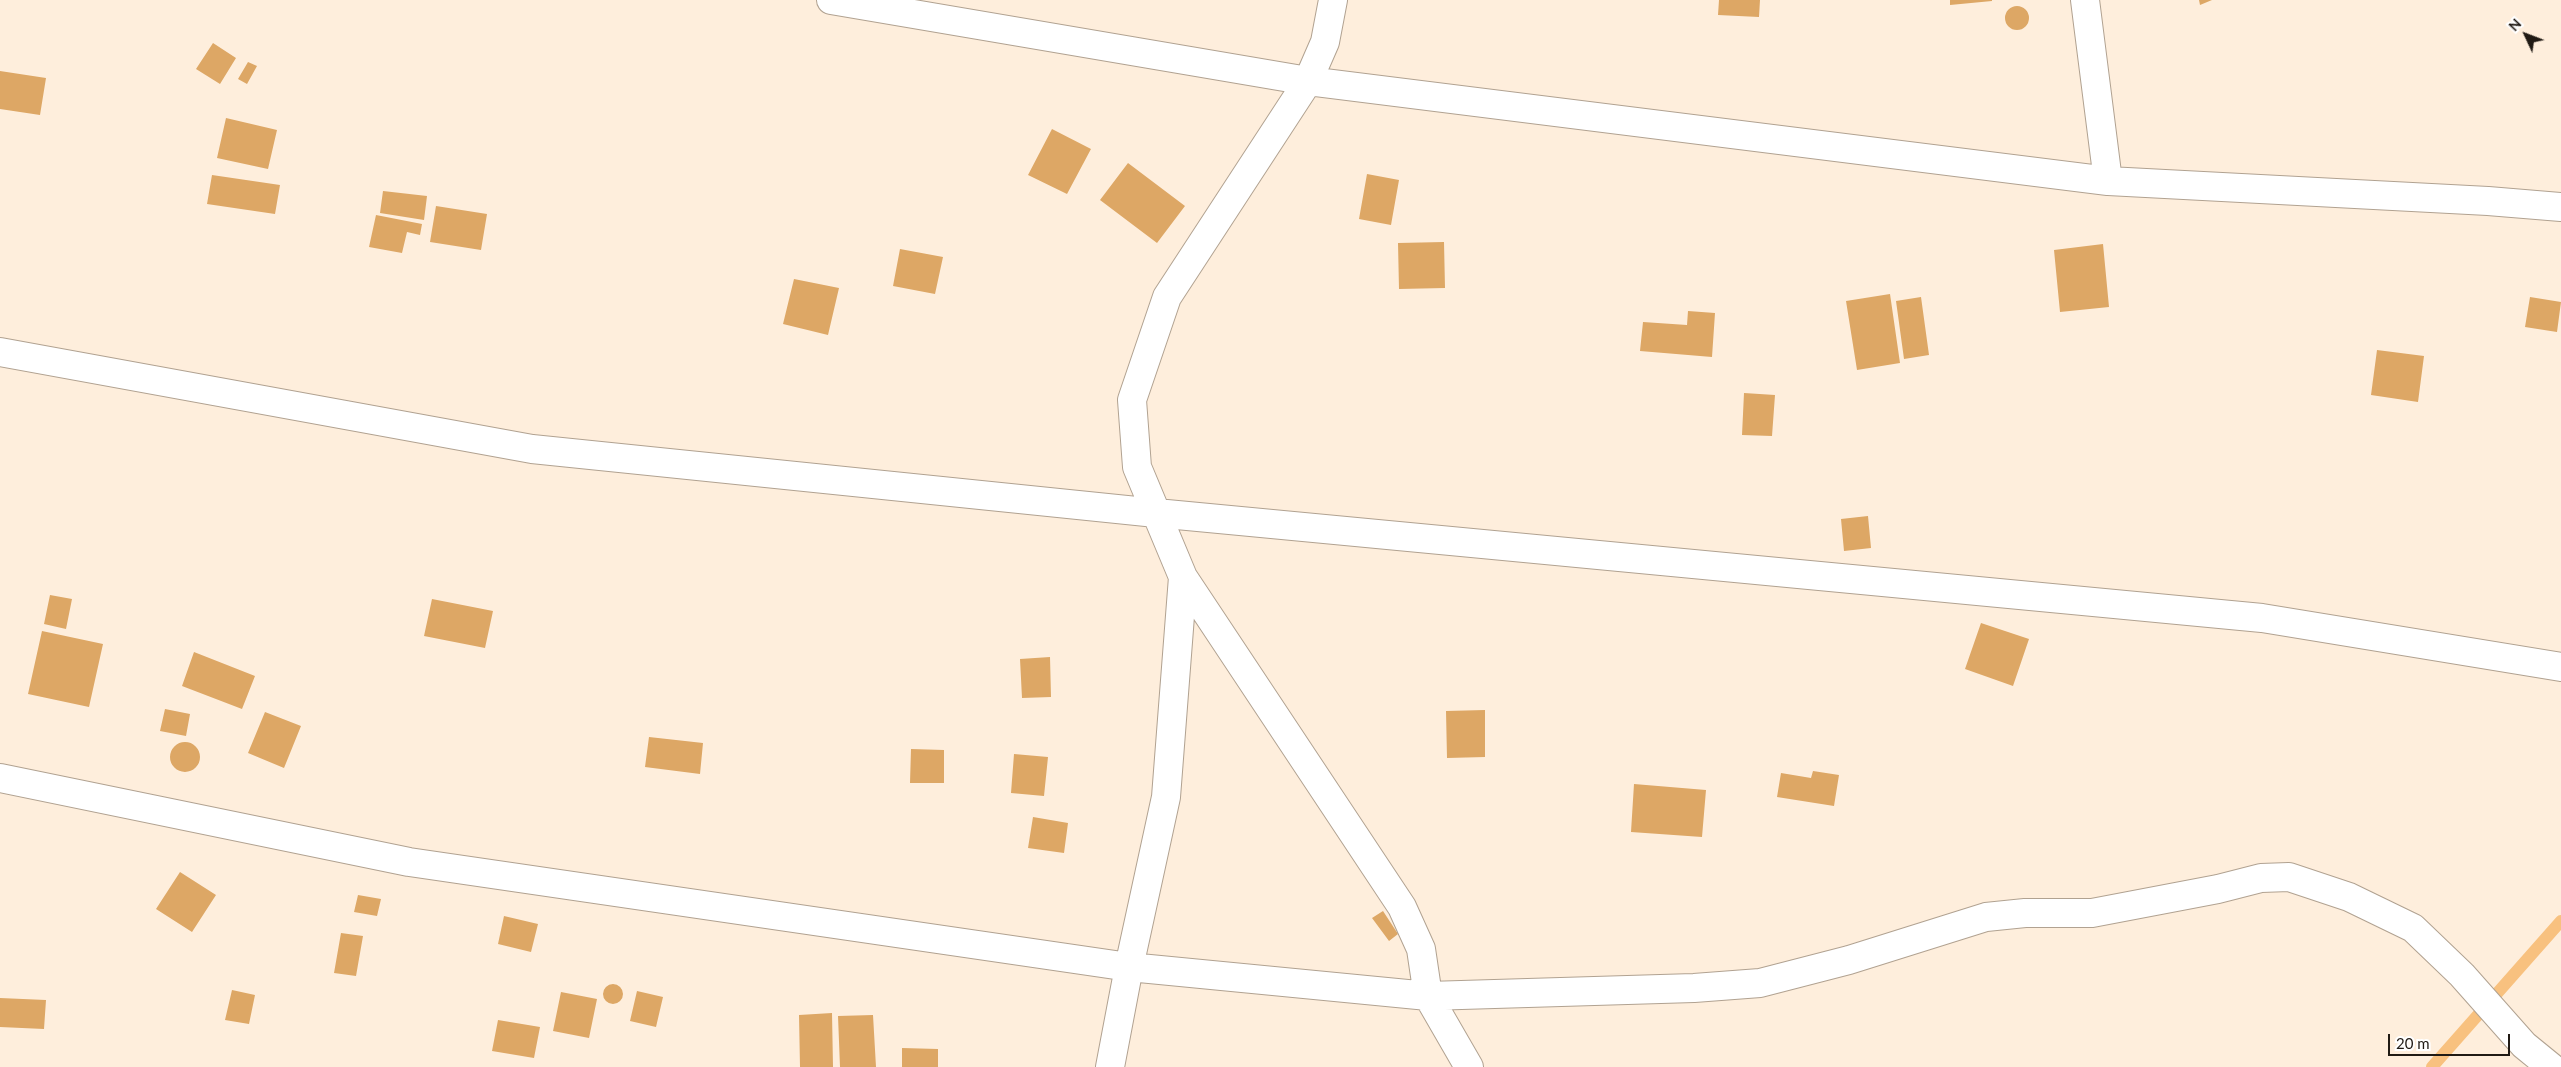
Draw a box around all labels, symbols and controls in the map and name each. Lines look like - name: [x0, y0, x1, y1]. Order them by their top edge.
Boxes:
- north arrow: [2501, 10, 2551, 60]
- text: N: [2505, 15, 2525, 34]
- scale bar: [2391, 1024, 2514, 1056]
- text: 20 m: [2396, 1034, 2430, 1052]

